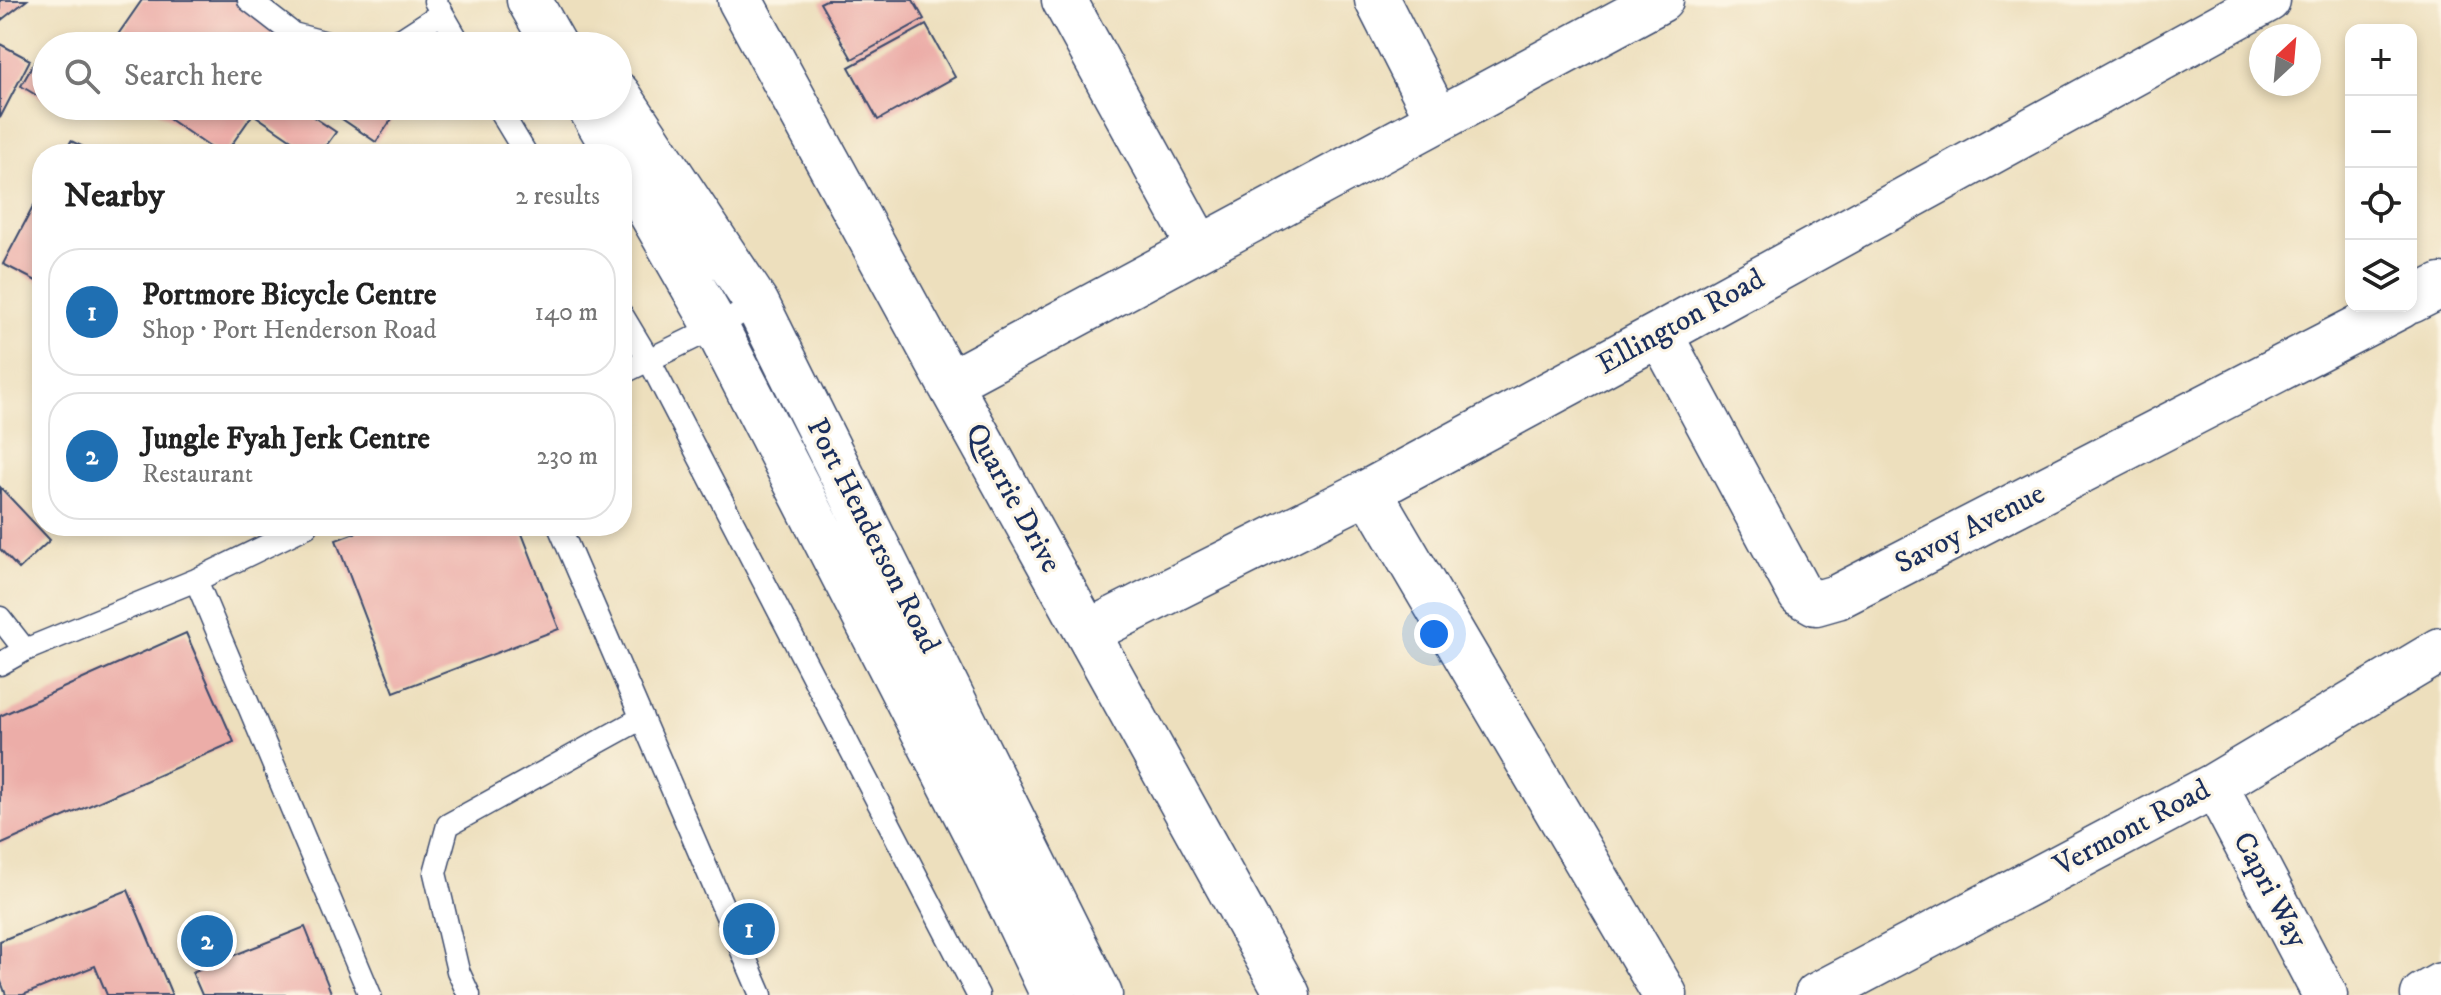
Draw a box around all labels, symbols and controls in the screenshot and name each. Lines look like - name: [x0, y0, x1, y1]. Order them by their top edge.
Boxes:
- north arrow: [2249, 24, 2321, 96]
- map controls: [2345, 24, 2417, 312]
- button: +: [2345, 24, 2417, 96]
- search box: [32, 32, 632, 120]
- icon: search: [60, 54, 104, 98]
- text: Search here: [124, 58, 263, 95]
- button: −: [2345, 96, 2417, 168]
- button: locate: [2345, 168, 2417, 240]
- text: Nearby: [64, 175, 165, 217]
- text: 2 results: [515, 180, 600, 213]
- button: layers: [2345, 240, 2417, 312]
- street label: Ellington Road: [1591, 261, 1771, 383]
- text: Portmore Bicycle Centre: [142, 277, 436, 314]
- text: 1: [87, 296, 97, 329]
- text: 140 m: [534, 296, 598, 329]
- text: Shop · Port Henderson Road: [142, 314, 436, 347]
- street label: Port Henderson Road: [798, 412, 948, 660]
- street label: Quarrie Drive: [957, 417, 1069, 579]
- text: Jungle Fyah Jerk Centre: [142, 421, 430, 458]
- text: 2: [86, 440, 98, 473]
- text: 230 m: [536, 440, 598, 473]
- text: Restaurant: [142, 458, 253, 491]
- street label: Savoy Avenue: [1889, 475, 2051, 583]
- your location: [1414, 614, 1454, 654]
- street label: Vermont Road: [2047, 771, 2217, 885]
- street label: Capri Way: [2224, 826, 2316, 955]
- pin: 1: [723, 899, 775, 959]
- pin: 2: [181, 911, 233, 971]

